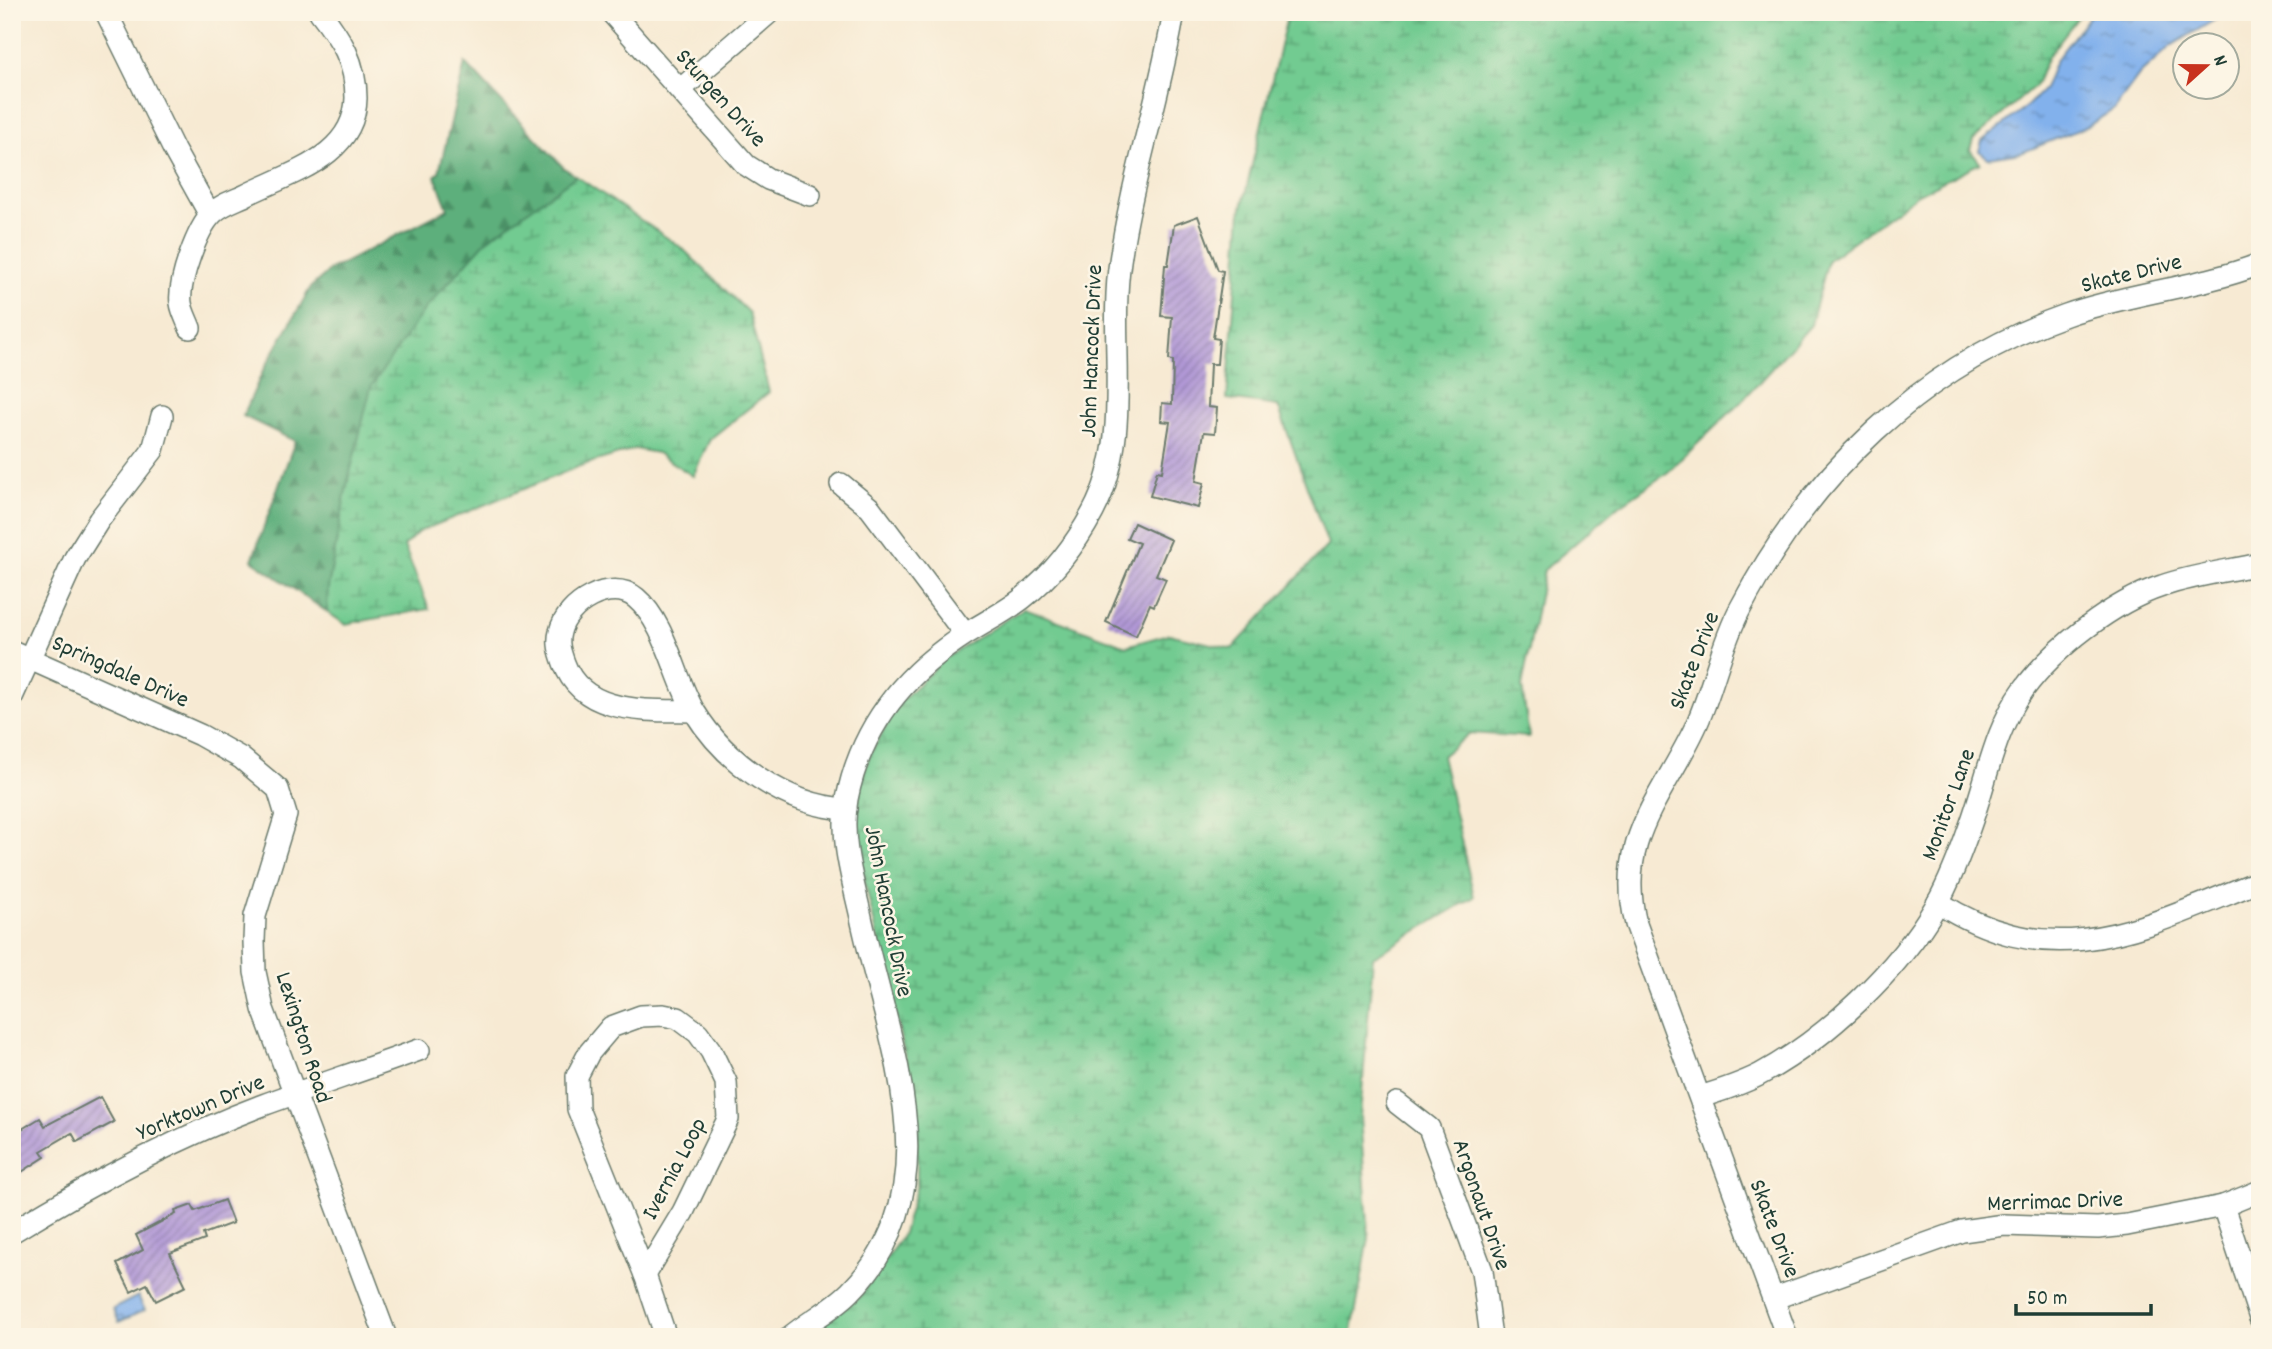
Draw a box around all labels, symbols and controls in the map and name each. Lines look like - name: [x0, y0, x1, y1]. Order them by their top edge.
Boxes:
- north arrow: [2170, 32, 2240, 102]
- street label: Sturgen Drive: [666, 42, 773, 156]
- text: N: [2204, 52, 2233, 70]
- street label: Skate Drive: [2078, 246, 2186, 304]
- street label: John Hancock Drive: [1073, 264, 1113, 438]
- street label: Skate Drive: [1662, 607, 1730, 715]
- street label: Springdale Drive: [46, 627, 194, 718]
- street label: Monitor Lane: [1914, 744, 1986, 866]
- street label: John Hancock Drive: [854, 823, 920, 1000]
- street label: Lexington Road: [265, 968, 339, 1108]
- street label: Yorktown Drive: [132, 1067, 270, 1151]
- street label: Ivernia Loop: [634, 1112, 717, 1227]
- street label: Argonaut Drive: [1442, 1135, 1518, 1275]
- street label: Skate Drive: [1739, 1175, 1807, 1283]
- street label: Merrimac Drive: [1987, 1184, 2124, 1222]
- scale bar: [2016, 1272, 2151, 1316]
- text: 50 m: [2027, 1285, 2067, 1315]

